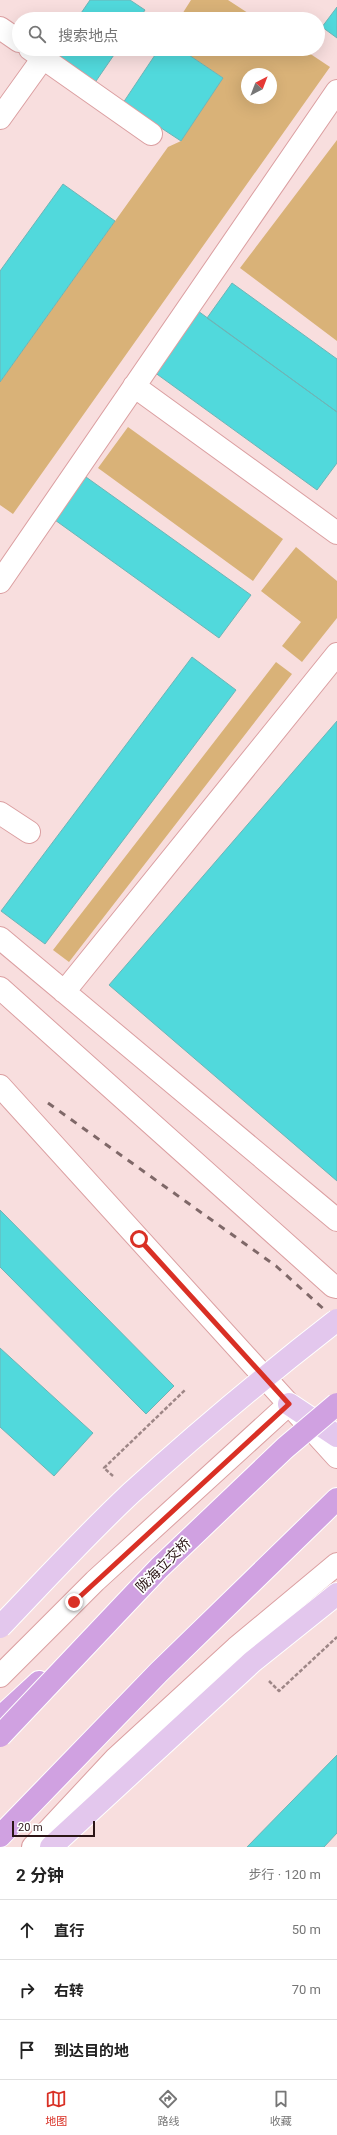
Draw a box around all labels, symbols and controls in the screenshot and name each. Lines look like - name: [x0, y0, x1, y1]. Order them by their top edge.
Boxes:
- search box: [12, 12, 325, 56]
- icon: search: [26, 23, 48, 45]
- text: 搜索地点: [58, 27, 118, 45]
- north arrow: [241, 68, 277, 104]
- route start: [130, 1230, 148, 1248]
- street label: 陇海立交桥: [133, 1535, 193, 1595]
- route end: [65, 1593, 83, 1611]
- scale bar: [12, 1819, 95, 1838]
- text: 20 m: [18, 1821, 43, 1834]
- text: 2 分钟: [16, 1865, 64, 1885]
- text: 步行 · 120 m: [249, 1867, 321, 1882]
- icon: ahead: [16, 1919, 38, 1941]
- text: 直行: [54, 1922, 84, 1940]
- text: 50 m: [292, 1922, 321, 1937]
- icon: right: [16, 1979, 38, 2001]
- text: 右转: [54, 1982, 84, 2000]
- text: 70 m: [292, 1982, 321, 1997]
- icon: arrive: [16, 2039, 38, 2061]
- text: 到达目的地: [54, 2042, 129, 2060]
- tab: 地图: [45, 2088, 67, 2128]
- tab: 路线: [157, 2088, 179, 2128]
- tab: 收藏: [270, 2088, 292, 2128]

